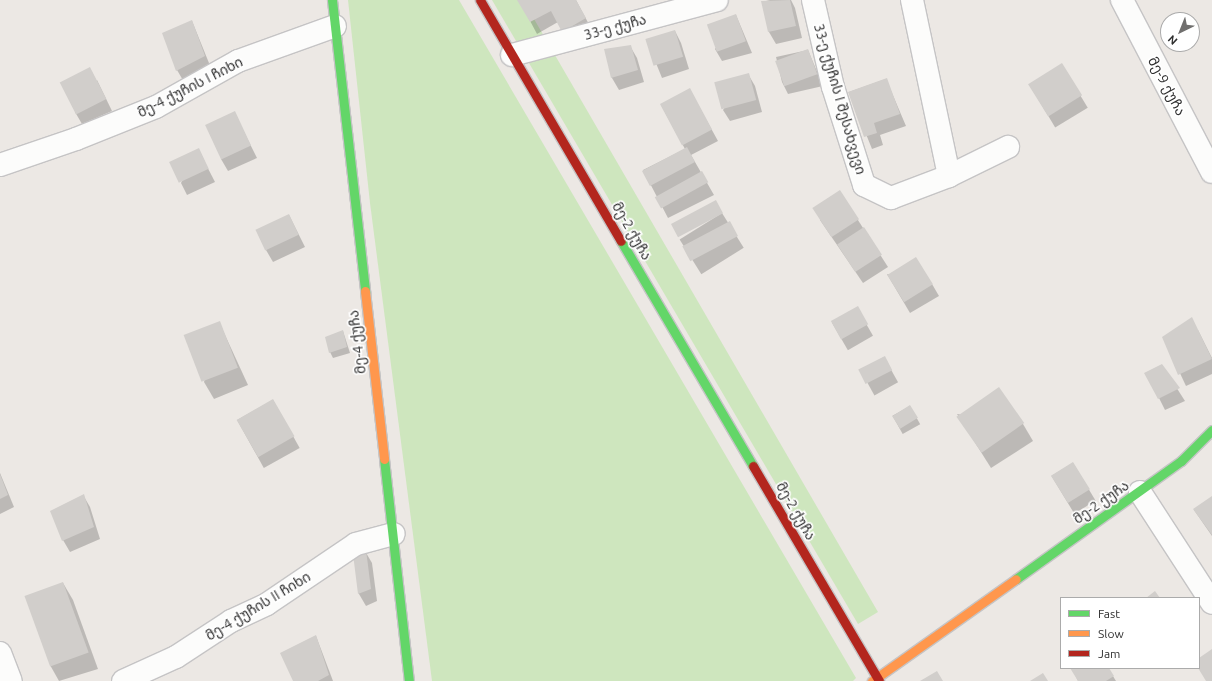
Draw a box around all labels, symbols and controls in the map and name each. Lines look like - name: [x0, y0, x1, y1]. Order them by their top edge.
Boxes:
- street label: 33-ე ქუჩა: [582, 11, 648, 43]
- north arrow: [1160, 12, 1200, 52]
- street label: 33-ე ქუჩის I შესახვევი: [810, 22, 870, 176]
- text: N: [1165, 33, 1180, 47]
- street label: მე-4 ქუჩის I ჩიხი: [135, 53, 245, 121]
- street label: მე-9 ქუჩა: [1144, 54, 1190, 118]
- street label: მე-2 ქუჩა: [609, 199, 655, 263]
- street label: მე-4 ქუჩა: [345, 309, 369, 375]
- street label: მე-2 ქუჩა: [1070, 477, 1132, 527]
- street label: მე-2 ქუჩა: [773, 479, 819, 543]
- street label: მე-4 ქუჩის II ჩიხი: [202, 568, 314, 644]
- legend: [1060, 597, 1200, 669]
- text: Fast: [1098, 607, 1120, 620]
- text: Slow: [1098, 627, 1124, 640]
- text: Jam: [1098, 647, 1120, 660]

